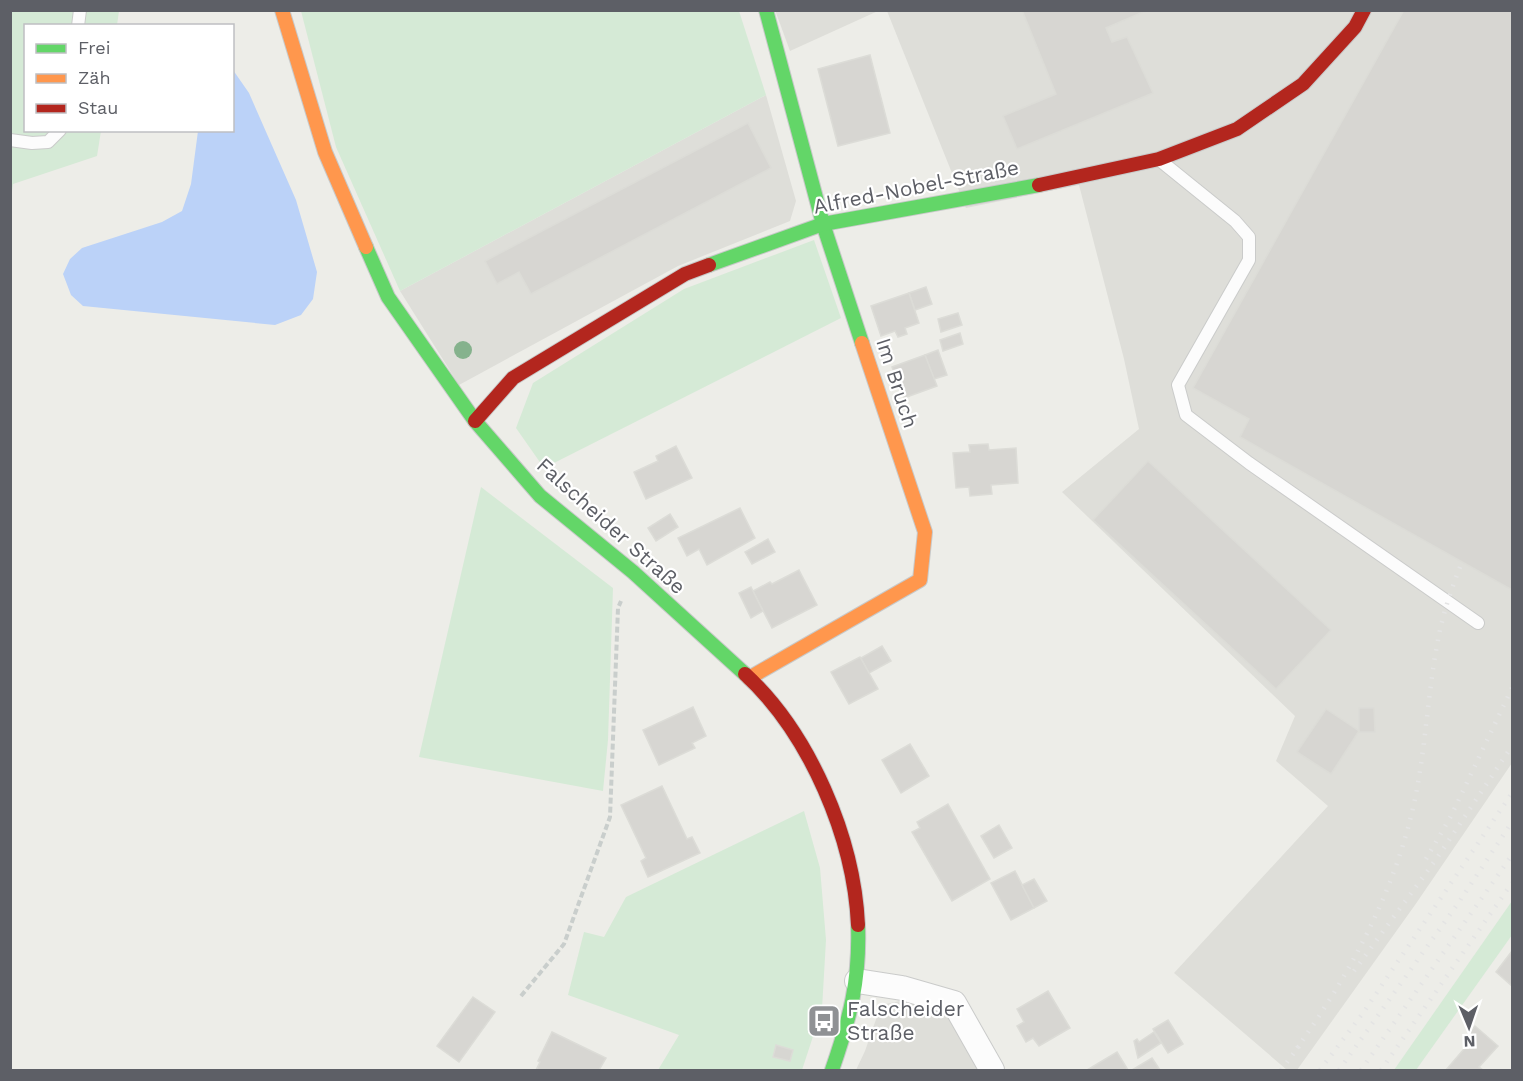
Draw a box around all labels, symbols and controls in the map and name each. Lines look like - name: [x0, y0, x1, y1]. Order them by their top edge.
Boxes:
- legend: [24, 24, 234, 132]
- text: Frei: [78, 37, 110, 58]
- text: Zäh: [78, 67, 111, 88]
- text: Stau: [78, 97, 118, 118]
- street label: Alfred-Nobel-Straße: [811, 154, 1021, 219]
- street label: Im Bruch: [871, 335, 924, 431]
- street label: Falscheider Straße: [532, 452, 691, 599]
- place label: Falscheider Straße: [847, 996, 965, 1045]
- north arrow: [1439, 997, 1499, 1057]
- bus stop icon: Falscheider Straße: [806, 1003, 842, 1039]
- text: N: [1463, 1032, 1476, 1051]

